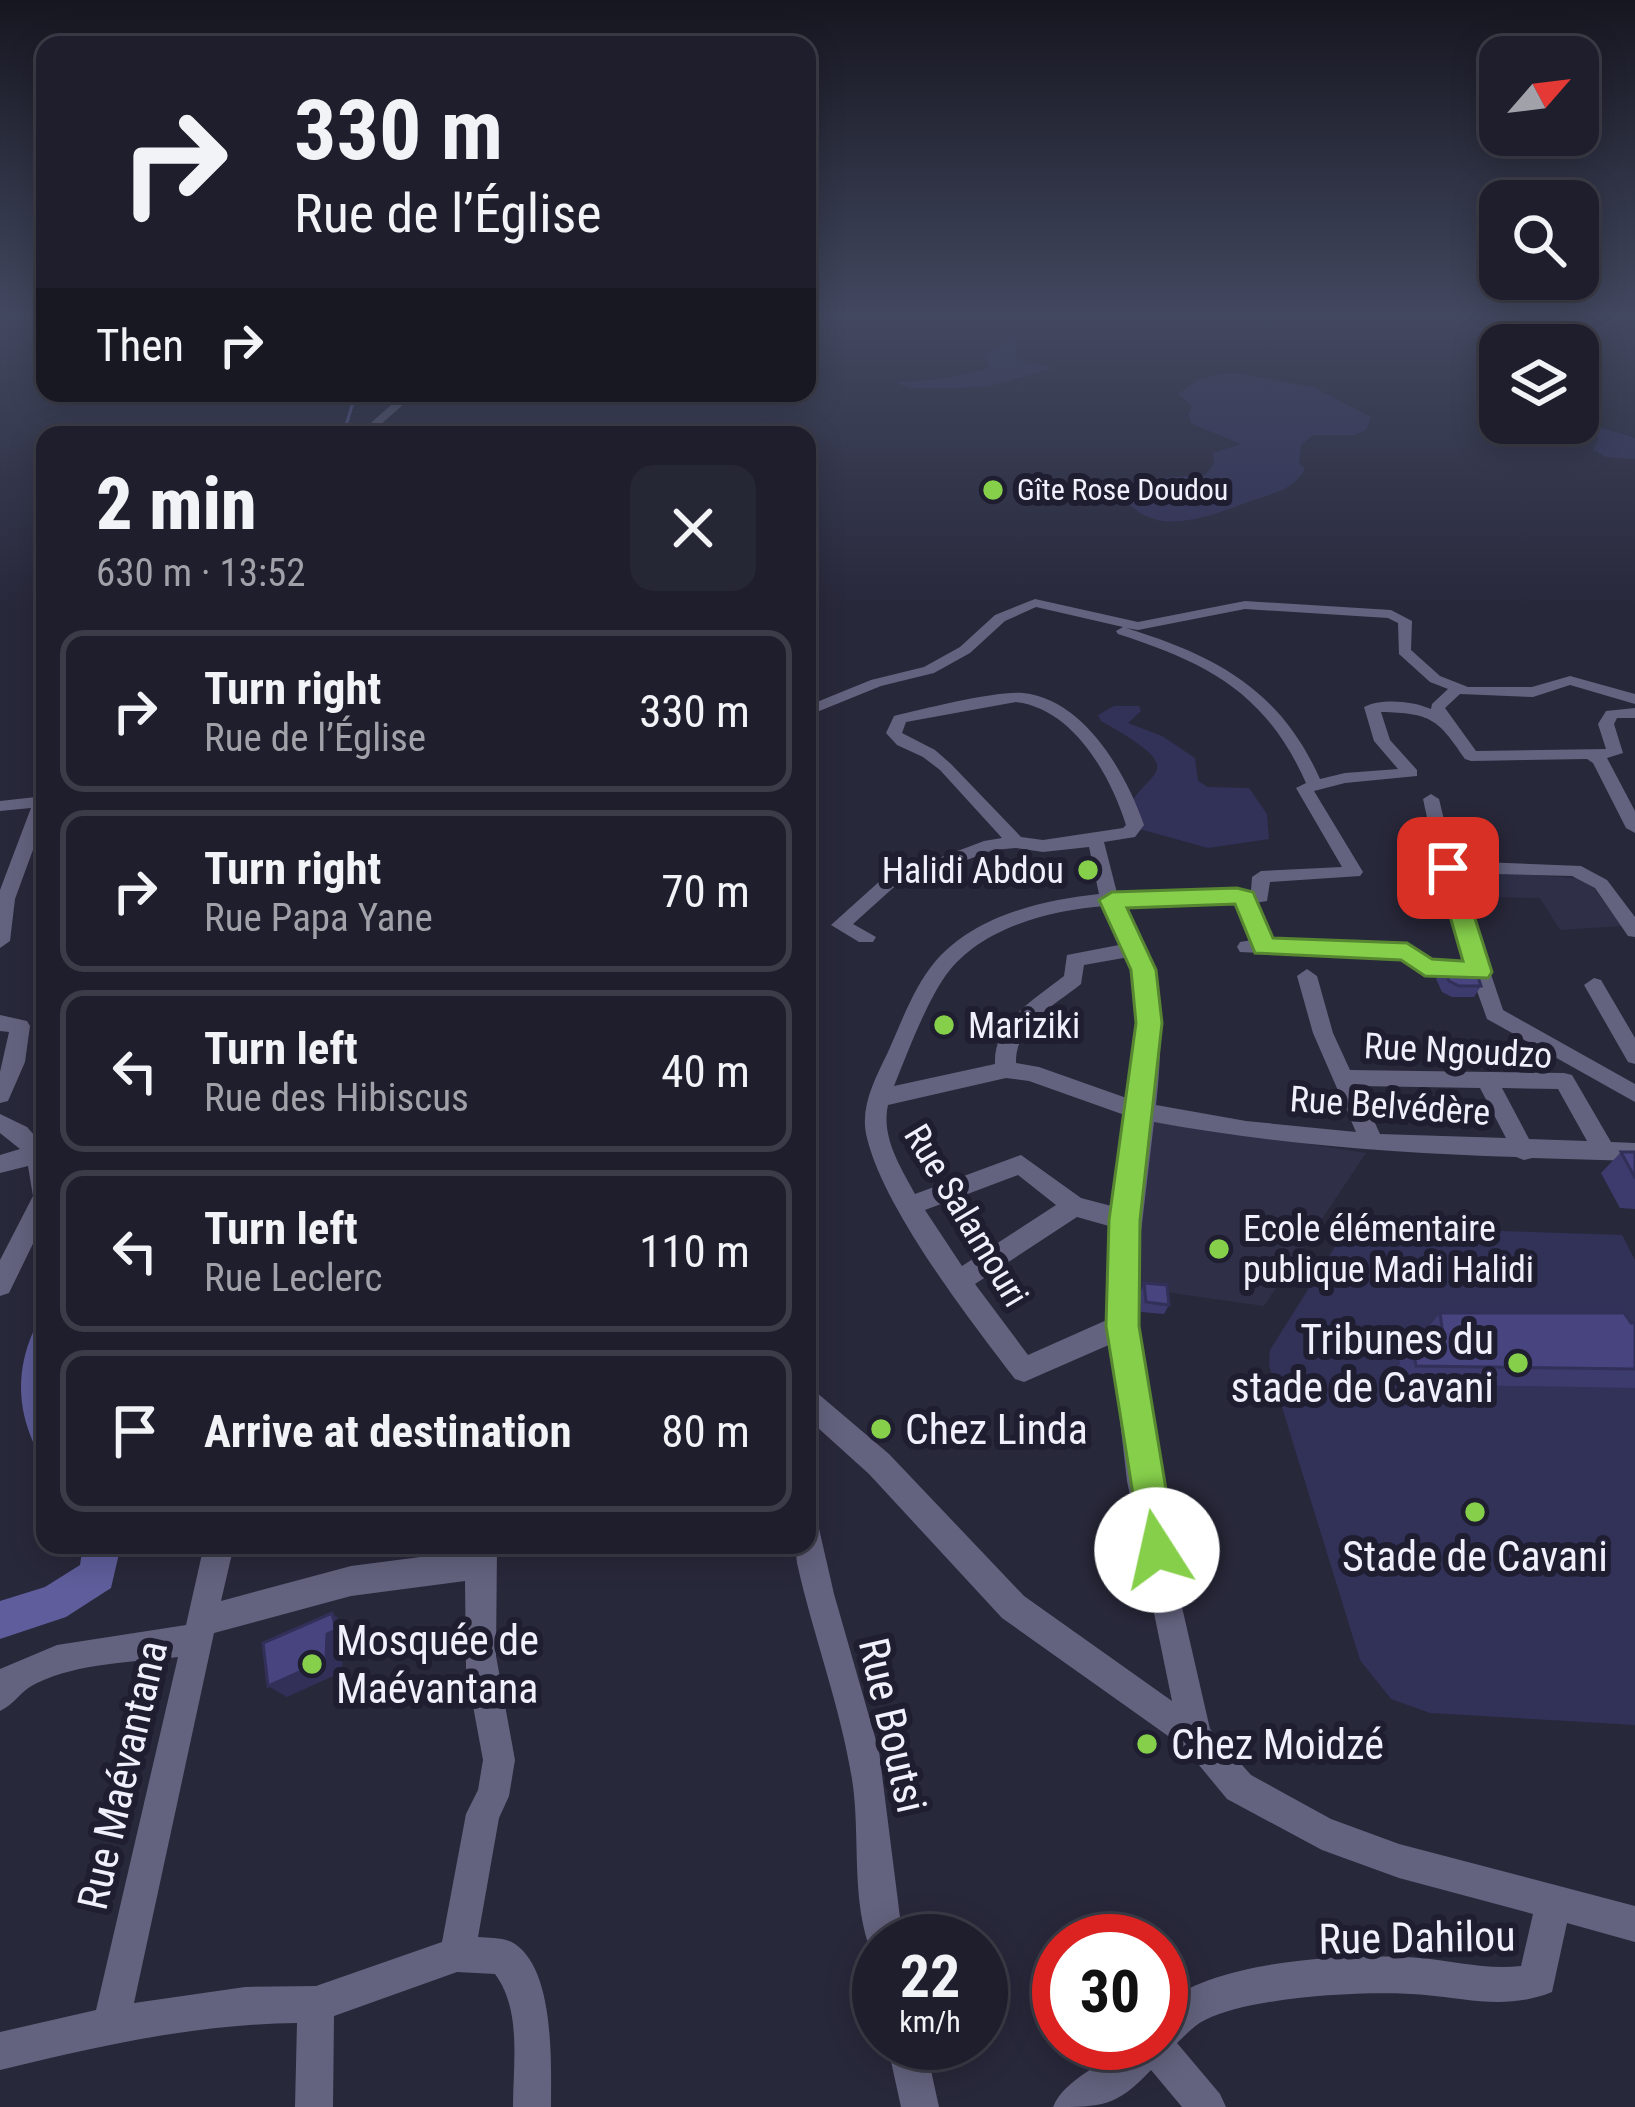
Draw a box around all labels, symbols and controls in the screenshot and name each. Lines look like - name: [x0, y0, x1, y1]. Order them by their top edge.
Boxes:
- north arrow: [1479, 36, 1599, 156]
- map controls: [1479, 36, 1599, 444]
- text: 330 m: [294, 81, 503, 180]
- icon: right: [96, 84, 252, 240]
- button: search: [1479, 180, 1599, 300]
- text: Rue de l’Église: [294, 182, 602, 245]
- icon: right: [208, 312, 274, 378]
- text: Then: [96, 319, 184, 372]
- button: layers: [1479, 324, 1599, 444]
- text: 2 min: [96, 462, 257, 547]
- button: close: [630, 465, 756, 591]
- place label: Gîte Rose Doudou: [1017, 472, 1228, 507]
- marker: Gîte Rose Doudou: [980, 477, 1006, 503]
- text: 630 m · 13:52: [96, 550, 306, 596]
- text: Turn right: [204, 662, 381, 715]
- icon: right: [102, 678, 168, 744]
- text: 330 m: [639, 685, 750, 738]
- text: Rue de l’Église: [204, 715, 426, 761]
- pin: [1397, 817, 1499, 919]
- icon: arrive: [1415, 835, 1481, 901]
- text: Turn right: [204, 842, 381, 895]
- place label: Halidi Abdou: [882, 850, 1064, 892]
- marker: Halidi Abdou: [1075, 857, 1101, 883]
- icon: right: [102, 858, 168, 924]
- text: 70 m: [661, 865, 750, 918]
- text: Rue Papa Yane: [204, 895, 433, 941]
- place label: Mariziki: [968, 1005, 1080, 1047]
- marker: Mariziki: [931, 1012, 957, 1038]
- text: Turn left: [204, 1022, 358, 1075]
- street label: Rue Ngoudzo: [1363, 1025, 1553, 1077]
- icon: left: [102, 1038, 168, 1104]
- text: 40 m: [661, 1045, 750, 1098]
- text: Rue des Hibiscus: [204, 1075, 469, 1121]
- street label: Rue Belvédère: [1288, 1078, 1492, 1134]
- street label: Rue Salamouri: [895, 1117, 1037, 1314]
- text: Turn left: [204, 1202, 358, 1255]
- place label: Ecole élémentaire publique Madi Halidi: [1243, 1208, 1534, 1291]
- icon: left: [102, 1218, 168, 1284]
- text: 110 m: [639, 1225, 750, 1278]
- marker: Ecole élémentaire publique Madi Halidi: [1206, 1236, 1232, 1262]
- text: Rue Leclerc: [204, 1255, 382, 1301]
- place label: Tribunes du stade de Cavani: [1231, 1315, 1494, 1412]
- marker: Tribunes du stade de Cavani: [1505, 1350, 1531, 1376]
- icon: arrive: [102, 1398, 168, 1464]
- text: Arrive at destination: [204, 1405, 572, 1458]
- text: 80 m: [661, 1405, 750, 1458]
- place label: Chez Linda: [905, 1405, 1088, 1454]
- marker: Chez Linda: [868, 1416, 894, 1442]
- position arrow: [1094, 1487, 1220, 1613]
- marker: Stade de Cavani: [1462, 1499, 1488, 1525]
- place label: Stade de Cavani: [1342, 1532, 1608, 1581]
- place label: Mosquée de Maévantana: [336, 1616, 539, 1713]
- street label: Rue Boutsi: [849, 1633, 936, 1817]
- street label: Rue Maévantana: [68, 1636, 177, 1914]
- marker: Mosquée de Maévantana: [299, 1651, 325, 1677]
- place label: Chez Moidzé: [1171, 1720, 1384, 1769]
- marker: Chez Moidzé: [1134, 1731, 1160, 1757]
- street label: Rue Dahilou: [1318, 1911, 1516, 1964]
- speed limit sign: 30: [1032, 1914, 1188, 2070]
- text: 22: [900, 1941, 960, 2012]
- text: km/h: [899, 2004, 961, 2039]

